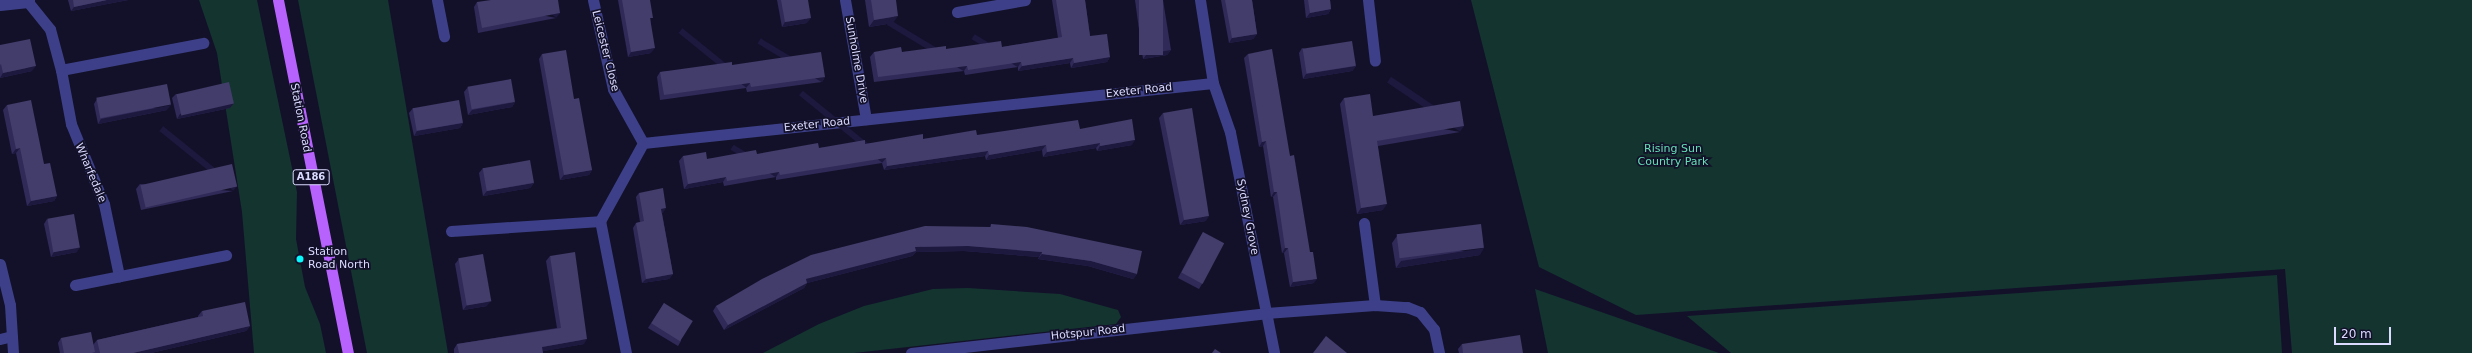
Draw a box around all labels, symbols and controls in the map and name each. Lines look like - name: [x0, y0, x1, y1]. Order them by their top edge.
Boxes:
- street label: Leicester Close: [589, 9, 621, 93]
- street label: Sunholme Drive: [842, 16, 870, 104]
- street label: Exeter Road: [1105, 81, 1173, 101]
- street label: Station Road: [287, 82, 313, 154]
- street label: Exeter Road: [783, 115, 851, 135]
- street label: Wharfedale: [72, 141, 108, 205]
- park label: Rising Sun Country Park: [1638, 143, 1708, 169]
- road number: A186: [292, 169, 330, 185]
- street label: Sydney Grove: [1233, 178, 1261, 256]
- place label: Station Road North: [308, 246, 370, 272]
- marker: Station Road North: [295, 254, 305, 264]
- scale bar: [2336, 319, 2393, 345]
- street label: Hotspur Road: [1050, 323, 1126, 343]
- text: 20 m: [2341, 327, 2372, 341]

